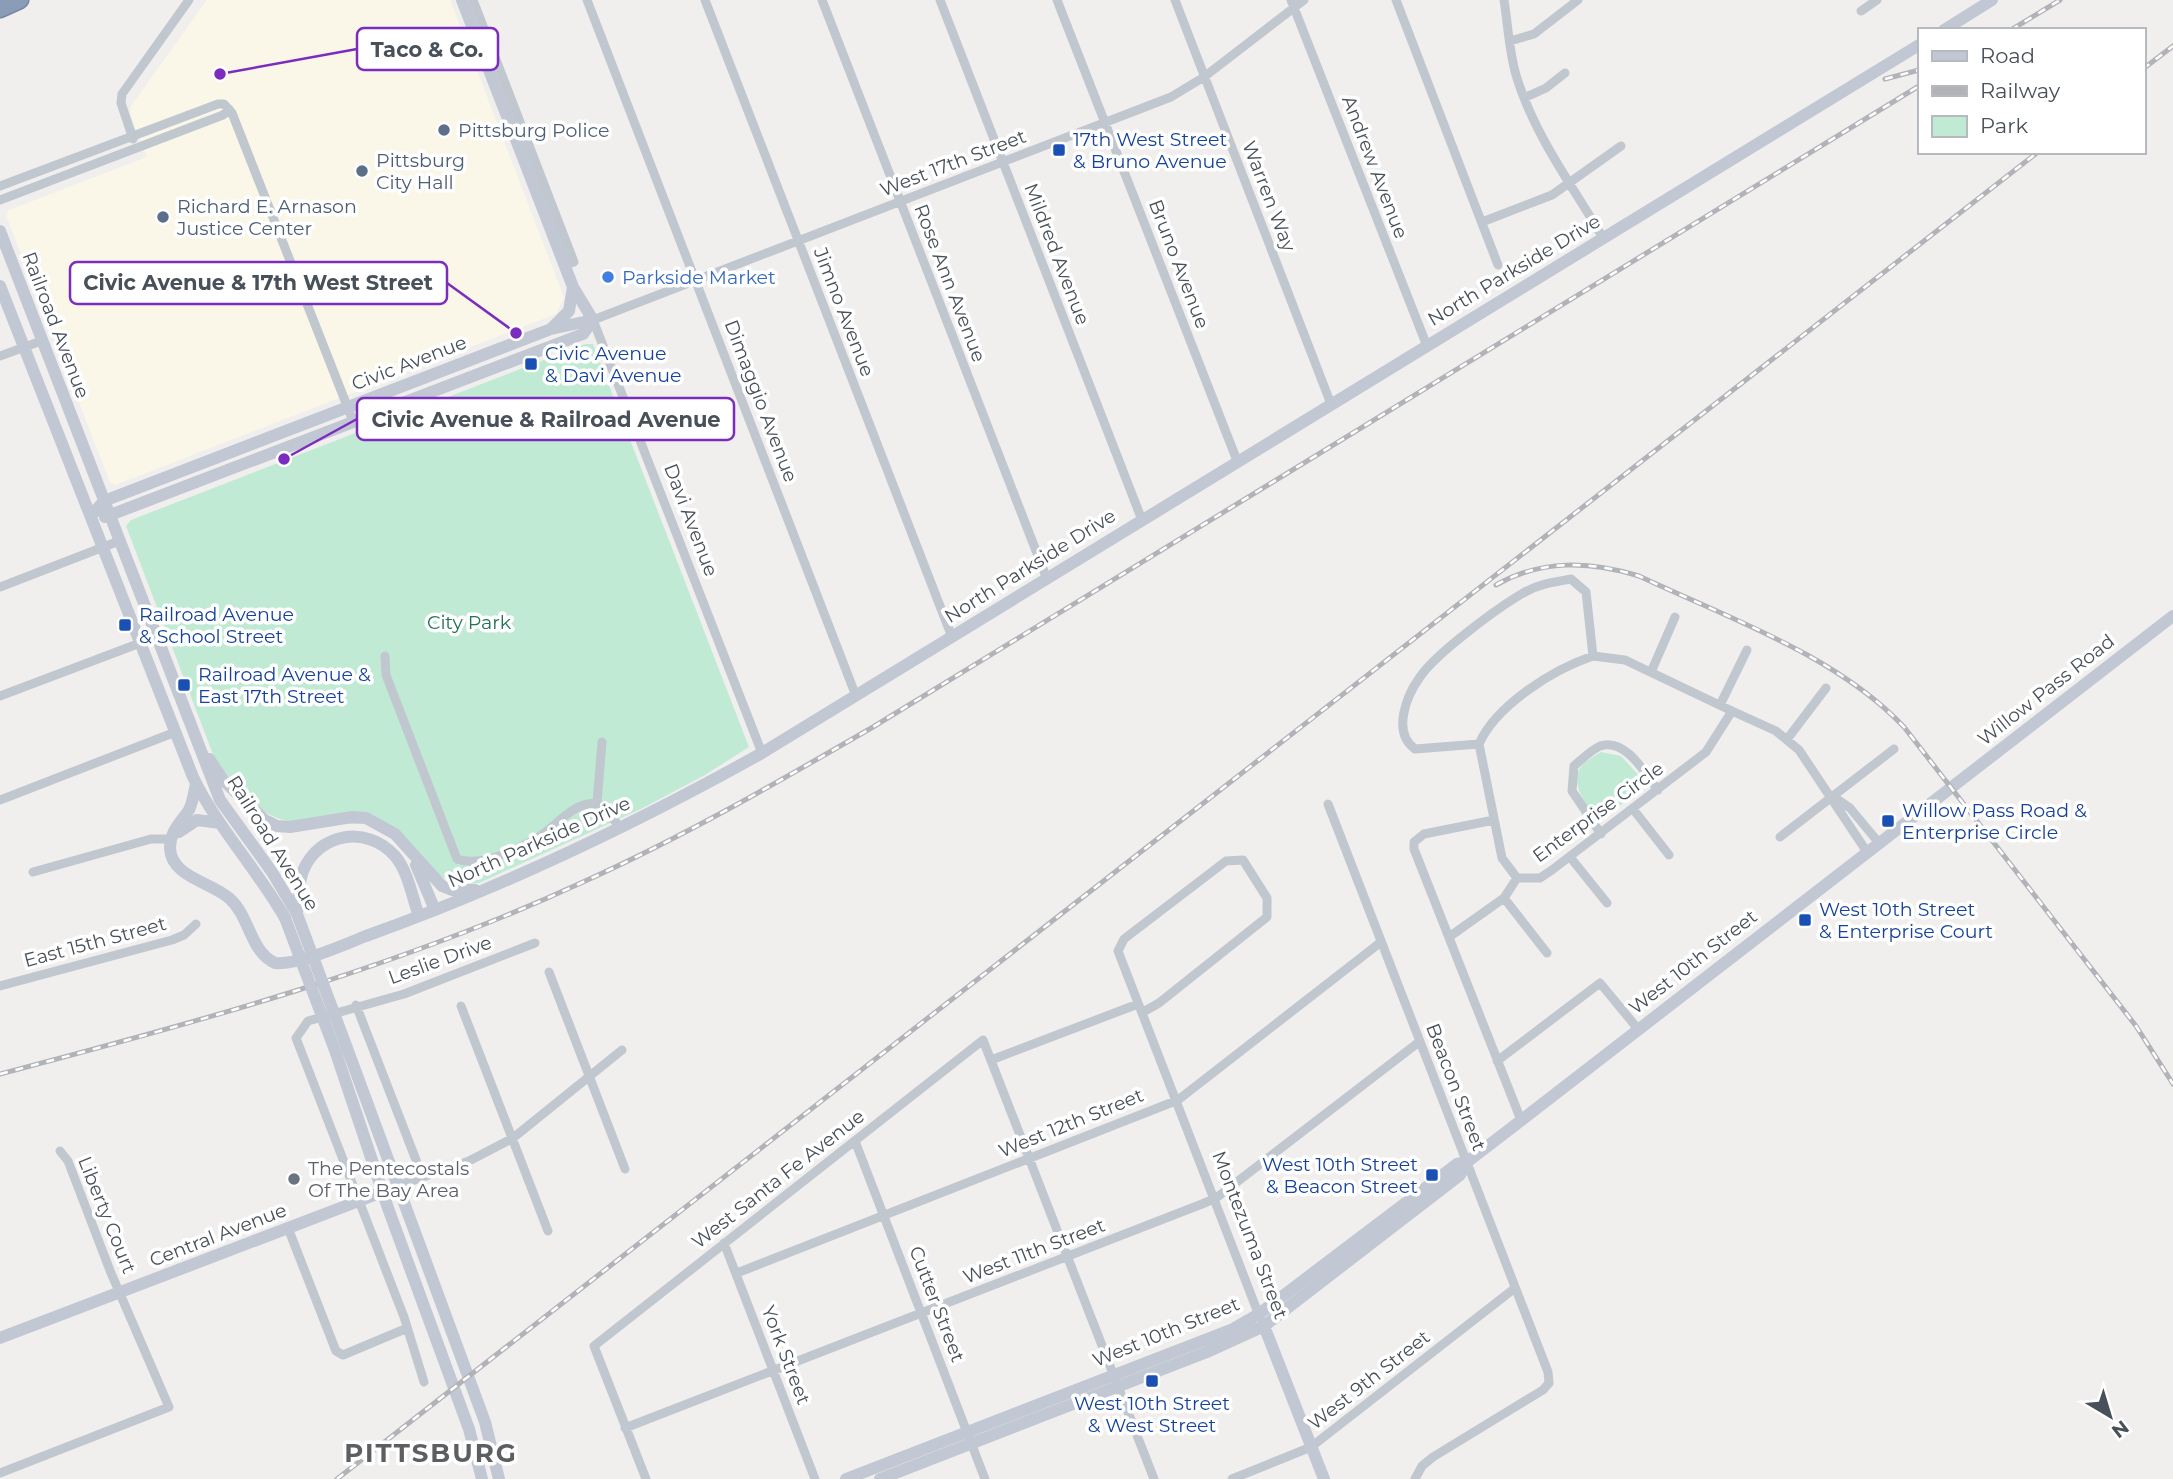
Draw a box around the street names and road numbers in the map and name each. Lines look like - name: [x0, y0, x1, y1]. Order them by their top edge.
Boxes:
- street label: Andrew Avenue: [1337, 92, 1413, 242]
- street label: West 17th Street: [877, 125, 1029, 201]
- street label: Warren Way: [1237, 137, 1301, 255]
- street label: Mildred Avenue: [1019, 180, 1095, 328]
- street label: Bruno Avenue: [1144, 196, 1214, 332]
- street label: Rose Ann Avenue: [909, 201, 991, 365]
- street label: North Parkside Drive: [1423, 209, 1605, 331]
- street label: Jimno Avenue: [808, 243, 879, 380]
- street label: Railroad Avenue: [17, 248, 95, 402]
- street label: Dimaggio Avenue: [719, 317, 803, 485]
- street label: Civic Avenue: [348, 331, 470, 395]
- street label: Davi Avenue: [659, 460, 723, 580]
- street label: North Parkside Drive: [940, 504, 1120, 628]
- street label: Willow Pass Road: [1973, 629, 2119, 751]
- street label: Enterprise Circle: [1528, 757, 1668, 867]
- street label: Railroad Avenue: [222, 771, 324, 915]
- street label: North Parkside Drive: [444, 791, 634, 893]
- street label: West 10th Street: [1624, 905, 1762, 1019]
- street label: East 15th Street: [21, 912, 169, 972]
- street label: Leslie Drive: [385, 931, 495, 989]
- street label: Beacon Street: [1421, 1020, 1491, 1154]
- street label: West 12th Street: [995, 1083, 1147, 1163]
- street label: West Santa Fe Avenue: [687, 1104, 869, 1254]
- street label: Montezuma Street: [1207, 1148, 1293, 1322]
- street label: Liberty Court: [73, 1153, 141, 1277]
- street label: Central Avenue: [146, 1198, 290, 1272]
- street label: West 11th Street: [960, 1213, 1108, 1289]
- street label: Cutter Street: [904, 1243, 970, 1365]
- street label: West 10th Street: [1089, 1292, 1243, 1372]
- street label: York Street: [757, 1302, 815, 1408]
- street label: West 9th Street: [1304, 1325, 1435, 1435]

